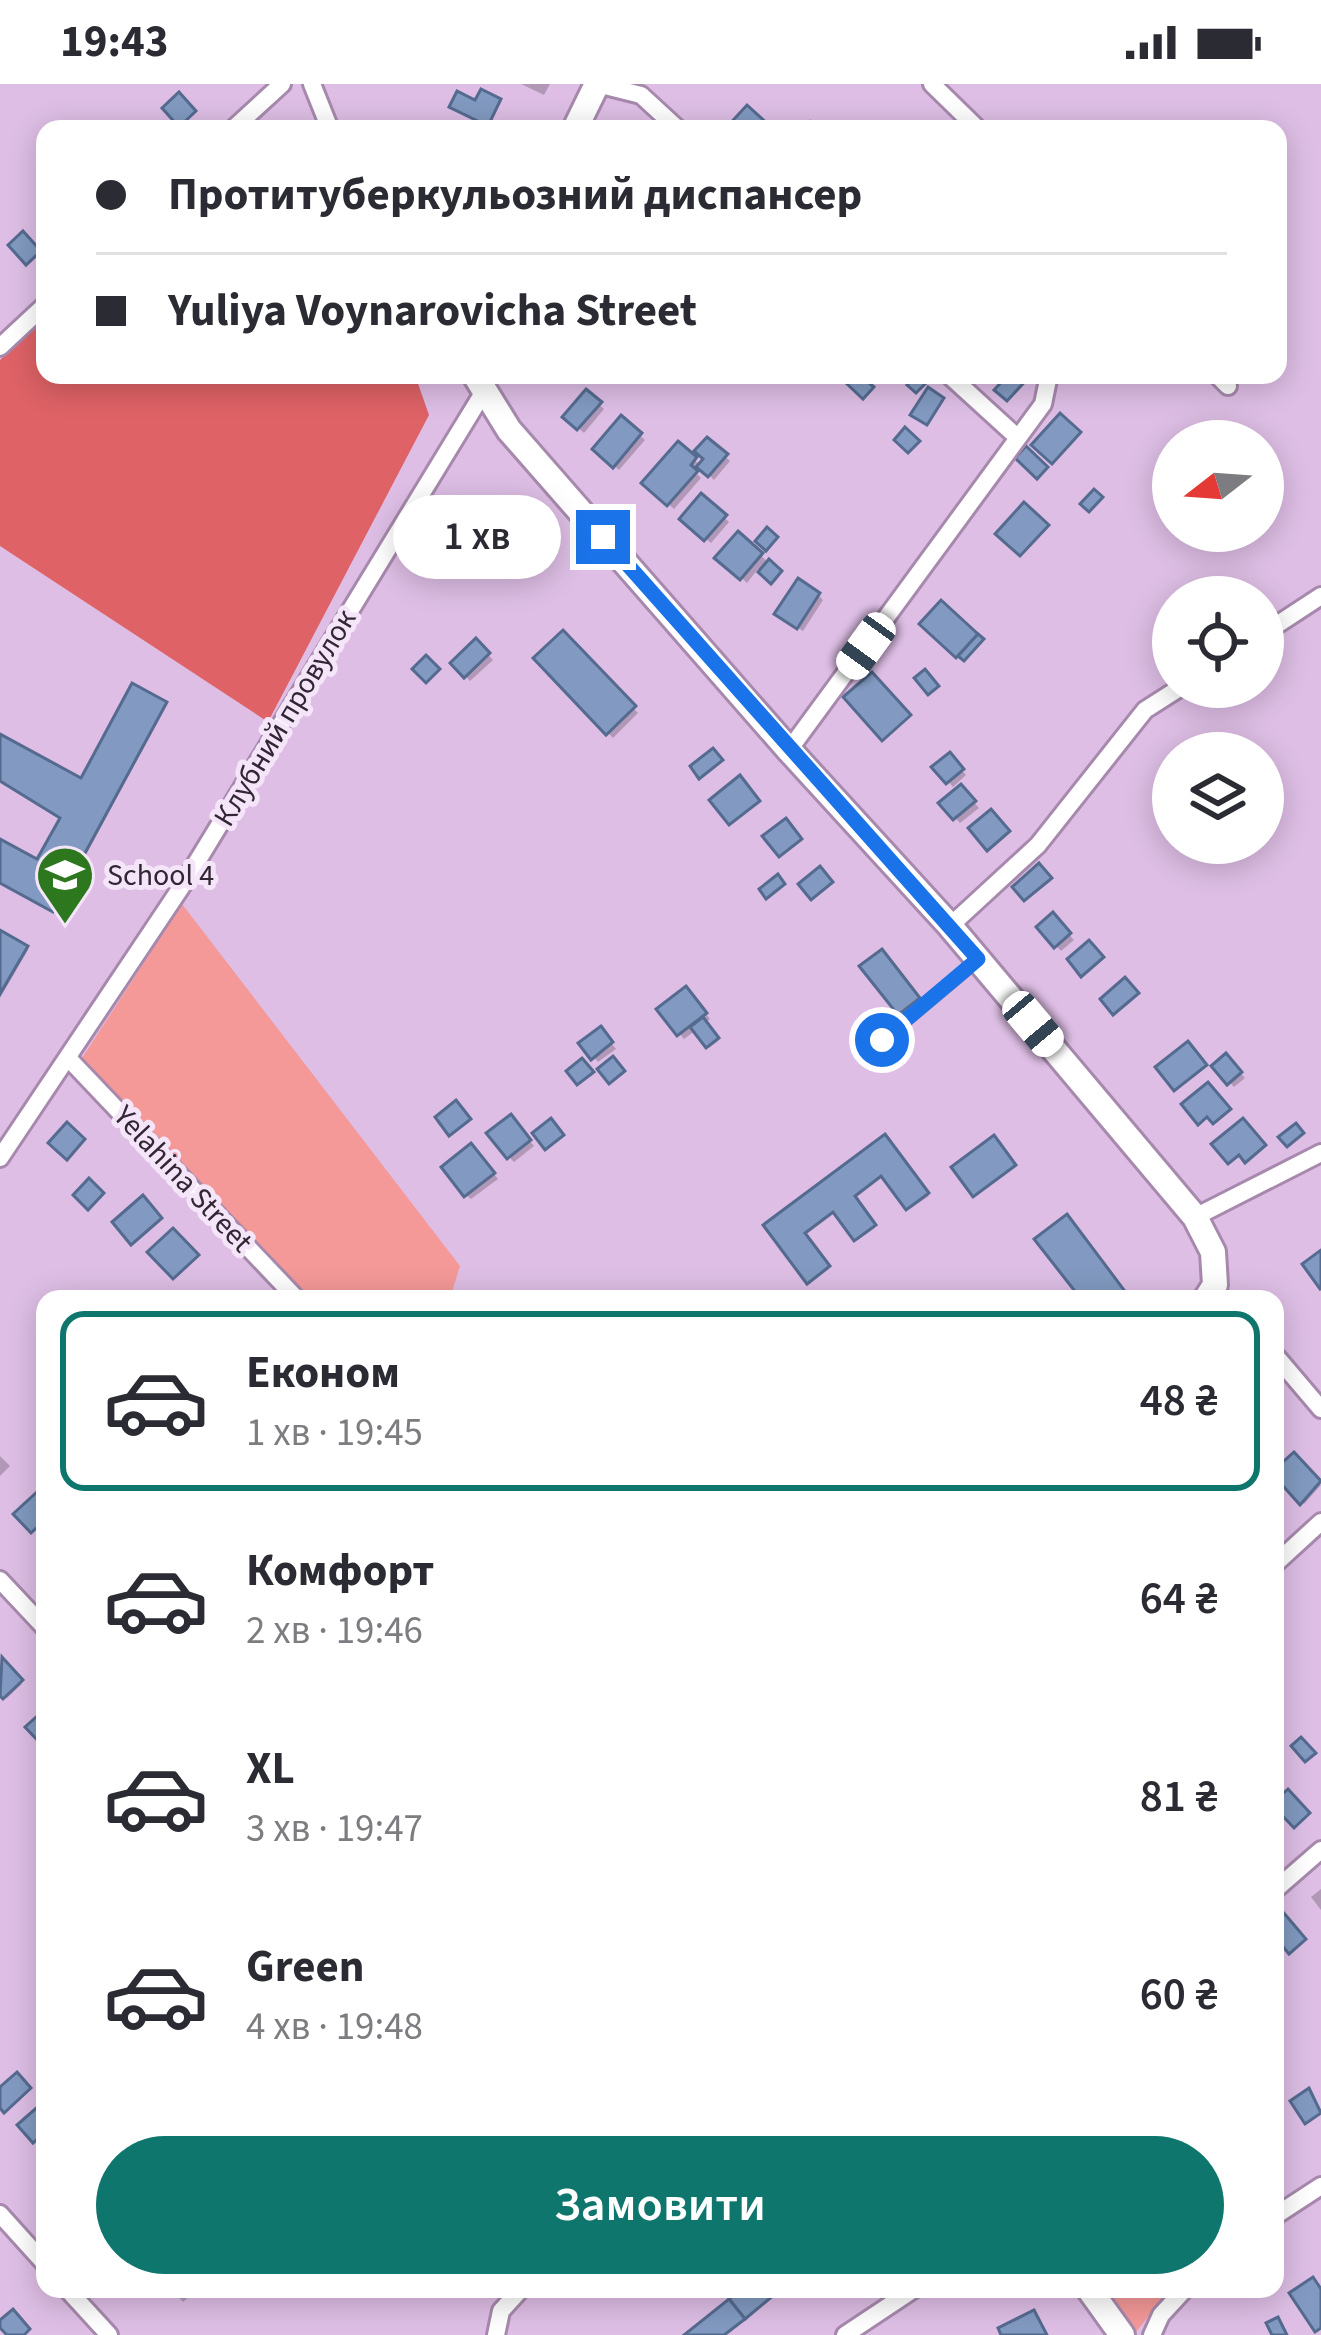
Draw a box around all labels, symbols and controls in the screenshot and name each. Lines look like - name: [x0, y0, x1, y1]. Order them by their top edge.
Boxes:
- text: 19:43: [60, 10, 169, 74]
- text: Протитуберкульозний диспансер: [168, 163, 862, 227]
- text: Yuliya Voynarovicha Street: [168, 279, 697, 343]
- north arrow: [1152, 420, 1284, 552]
- map controls: [1152, 420, 1284, 864]
- callout: 1 хв: [393, 495, 561, 579]
- text: 1 хв: [444, 509, 510, 565]
- route end: [576, 510, 630, 564]
- button: locate: [1152, 576, 1284, 708]
- street label: Клубний провулок: [203, 601, 367, 835]
- car: [830, 606, 902, 686]
- button: layers: [1152, 732, 1284, 864]
- school or university icon: School 4: [34, 844, 96, 926]
- place label: School 4: [107, 854, 214, 897]
- car: [996, 985, 1070, 1063]
- route start: [855, 1013, 909, 1067]
- street label: Yelahina Street: [103, 1095, 263, 1262]
- text: Економ: [246, 1341, 400, 1405]
- icon: car: [102, 1347, 210, 1455]
- text: 48 ₴: [1140, 1369, 1218, 1433]
- text: 1 хв · 19:45: [246, 1405, 423, 1461]
- text: Комфорт: [246, 1539, 434, 1603]
- icon: car: [102, 1545, 210, 1653]
- text: 64 ₴: [1140, 1567, 1218, 1631]
- text: 2 хв · 19:46: [246, 1603, 423, 1659]
- text: XL: [246, 1737, 295, 1801]
- icon: car: [102, 1743, 210, 1851]
- text: 81 ₴: [1140, 1765, 1218, 1829]
- text: 3 хв · 19:47: [246, 1801, 423, 1857]
- text: Green: [246, 1935, 365, 1999]
- icon: car: [102, 1941, 210, 2049]
- text: 60 ₴: [1140, 1963, 1218, 2027]
- text: 4 хв · 19:48: [246, 1999, 423, 2055]
- button: Замовити: [96, 2136, 1224, 2274]

